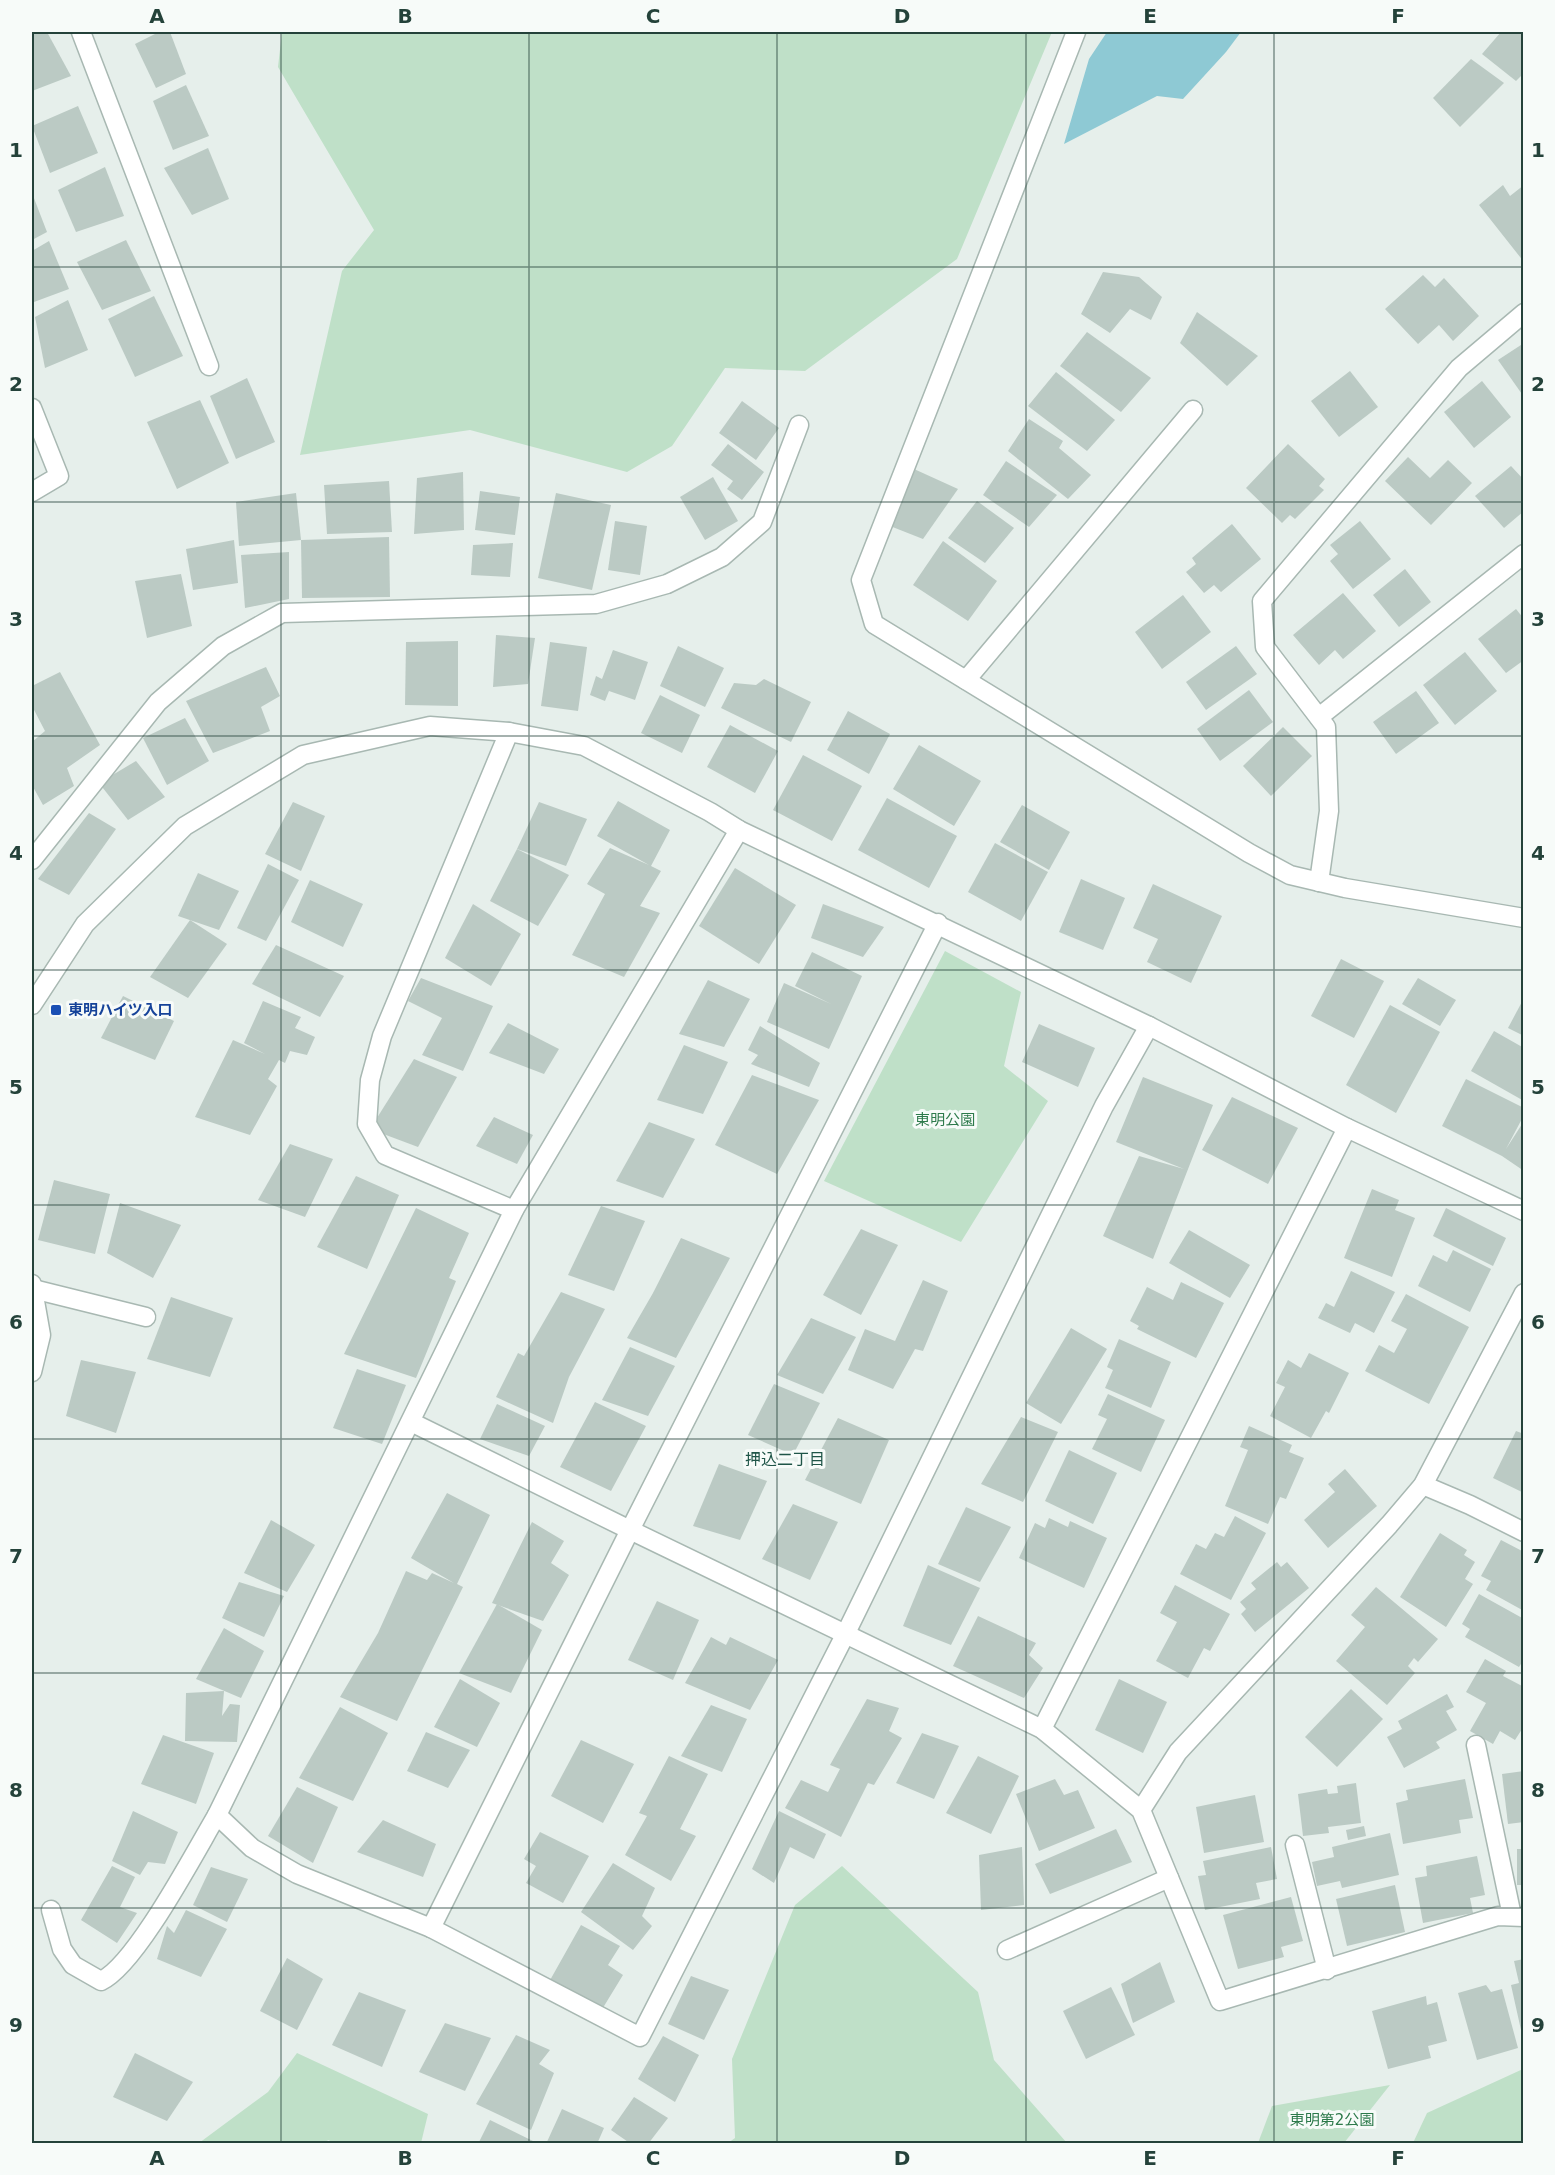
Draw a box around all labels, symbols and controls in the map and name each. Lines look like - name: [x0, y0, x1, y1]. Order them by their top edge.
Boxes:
- text: A: [149, 4, 165, 28]
- text: B: [397, 4, 413, 28]
- text: C: [646, 4, 660, 28]
- text: D: [894, 4, 910, 28]
- text: E: [1143, 4, 1157, 28]
- text: F: [1391, 4, 1405, 28]
- text: 1: [9, 138, 23, 162]
- text: 1: [1531, 138, 1545, 162]
- text: 2: [9, 372, 23, 396]
- text: 2: [1531, 372, 1545, 396]
- text: 3: [9, 607, 23, 631]
- text: 3: [1531, 607, 1545, 631]
- text: 4: [9, 841, 23, 865]
- text: 4: [1531, 841, 1545, 865]
- place label: 東明ハイツ入口: [68, 1001, 173, 1019]
- marker: 東明ハイツ入口: [49, 1003, 63, 1017]
- text: 5: [9, 1075, 23, 1099]
- text: 5: [1531, 1075, 1545, 1099]
- park label: 東明公園: [915, 1111, 975, 1129]
- text: 6: [9, 1310, 23, 1334]
- text: 6: [1531, 1310, 1545, 1334]
- district label: 押込二丁目: [745, 1450, 825, 1469]
- text: 7: [9, 1544, 23, 1568]
- text: 7: [1531, 1544, 1545, 1568]
- text: 8: [9, 1778, 23, 1802]
- text: 8: [1531, 1778, 1545, 1802]
- text: 9: [9, 2013, 23, 2037]
- text: 9: [1531, 2013, 1545, 2037]
- park label: 東明第2公園: [1290, 2111, 1374, 2129]
- text: A: [149, 2146, 165, 2170]
- text: B: [397, 2146, 413, 2170]
- text: C: [646, 2146, 660, 2170]
- text: D: [894, 2146, 910, 2170]
- text: E: [1143, 2146, 1157, 2170]
- text: F: [1391, 2146, 1405, 2170]

